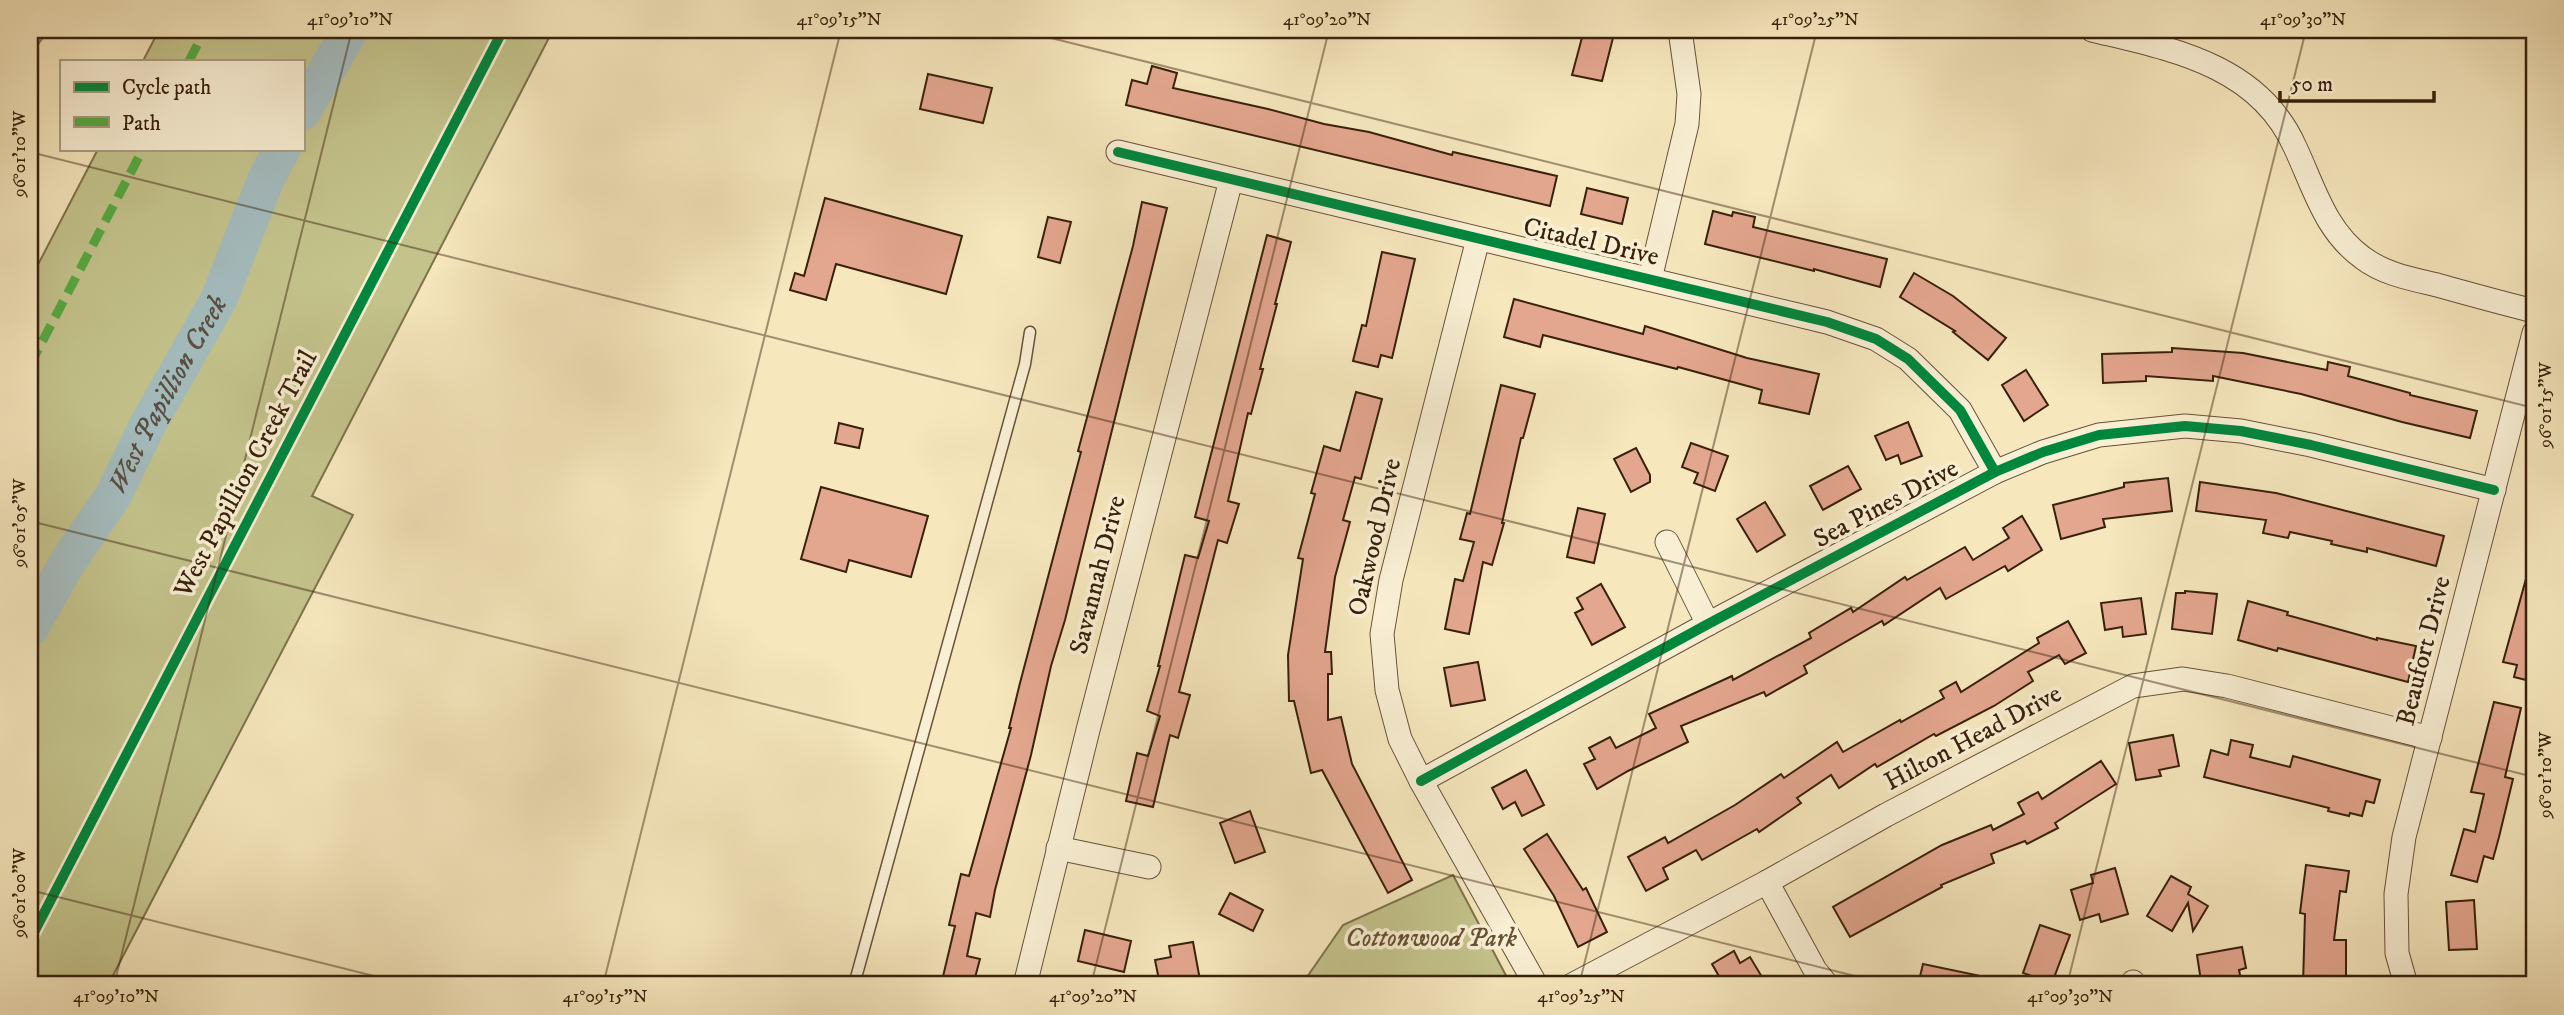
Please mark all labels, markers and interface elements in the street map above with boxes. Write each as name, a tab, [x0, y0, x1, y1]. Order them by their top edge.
text: 41°09'10"N	[307, 9, 393, 31]
text: 41°09'15"N	[796, 9, 882, 31]
text: 41°09'20"N	[1283, 9, 1371, 31]
text: 41°09'25"N	[1771, 9, 1859, 31]
text: 41°09'30"N	[2260, 9, 2346, 31]
legend	[60, 60, 304, 150]
scale bar	[2280, 60, 2434, 104]
text: 50 m	[2291, 72, 2333, 98]
text: Cycle path	[122, 75, 211, 101]
text: 96°01'10"W	[9, 110, 31, 198]
text: Path	[122, 111, 161, 137]
street label: Citadel Drive	[1520, 210, 1662, 274]
water label: West Papillion Creek	[99, 289, 235, 499]
street label: West Papillion Creek Trail	[166, 345, 325, 604]
text: 96°01'15"W	[2535, 362, 2557, 449]
street label: Sea Pines Drive	[1808, 452, 1964, 556]
street label: Oakwood Drive	[1341, 455, 1409, 619]
text: 96°01'05"W	[9, 478, 31, 568]
street label: Savannah Drive	[1062, 492, 1134, 658]
street label: Beaufort Drive	[2389, 573, 2459, 729]
street label: Hilton Head Drive	[1879, 677, 2067, 799]
text: 96°01'10"W	[2535, 731, 2557, 819]
text: 96°01'00"W	[9, 848, 31, 939]
park label: Cottonwood Park	[1345, 922, 1517, 955]
text: 41°09'10"N	[73, 986, 159, 1008]
text: 41°09'15"N	[562, 986, 648, 1008]
text: 41°09'20"N	[1049, 986, 1137, 1008]
text: 41°09'25"N	[1537, 986, 1625, 1008]
text: 41°09'30"N	[2027, 986, 2113, 1008]

